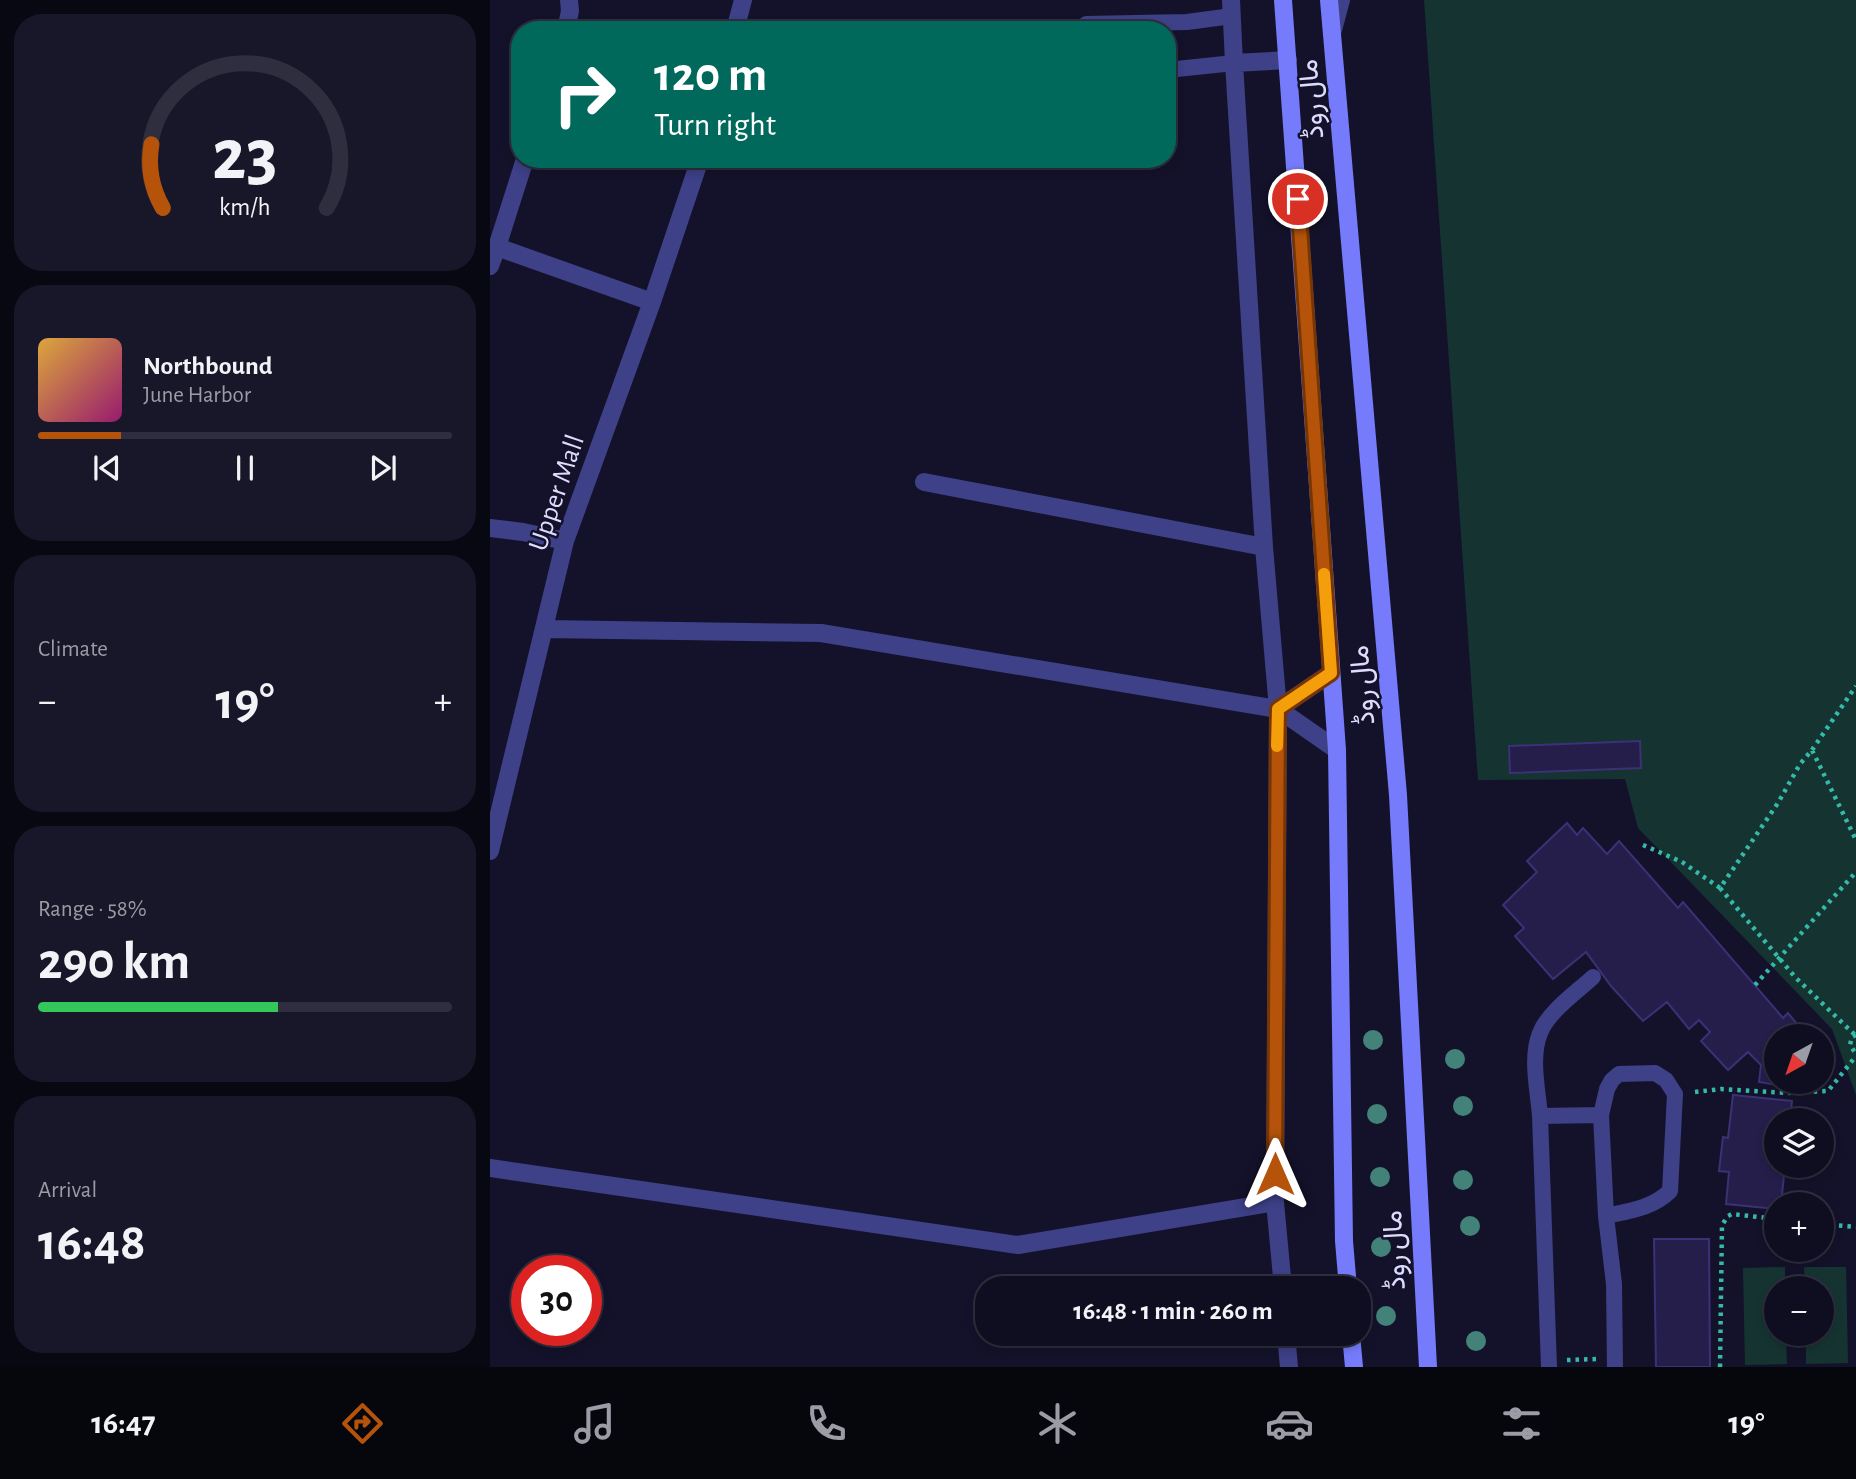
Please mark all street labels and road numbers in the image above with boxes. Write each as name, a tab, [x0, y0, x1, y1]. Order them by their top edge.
street label: مال روڈ	[1294, 58, 1331, 140]
street label: Upper Mall	[524, 431, 590, 555]
street label: مال روڈ	[1345, 644, 1382, 726]
street label: مال روڈ	[1378, 1209, 1413, 1291]

